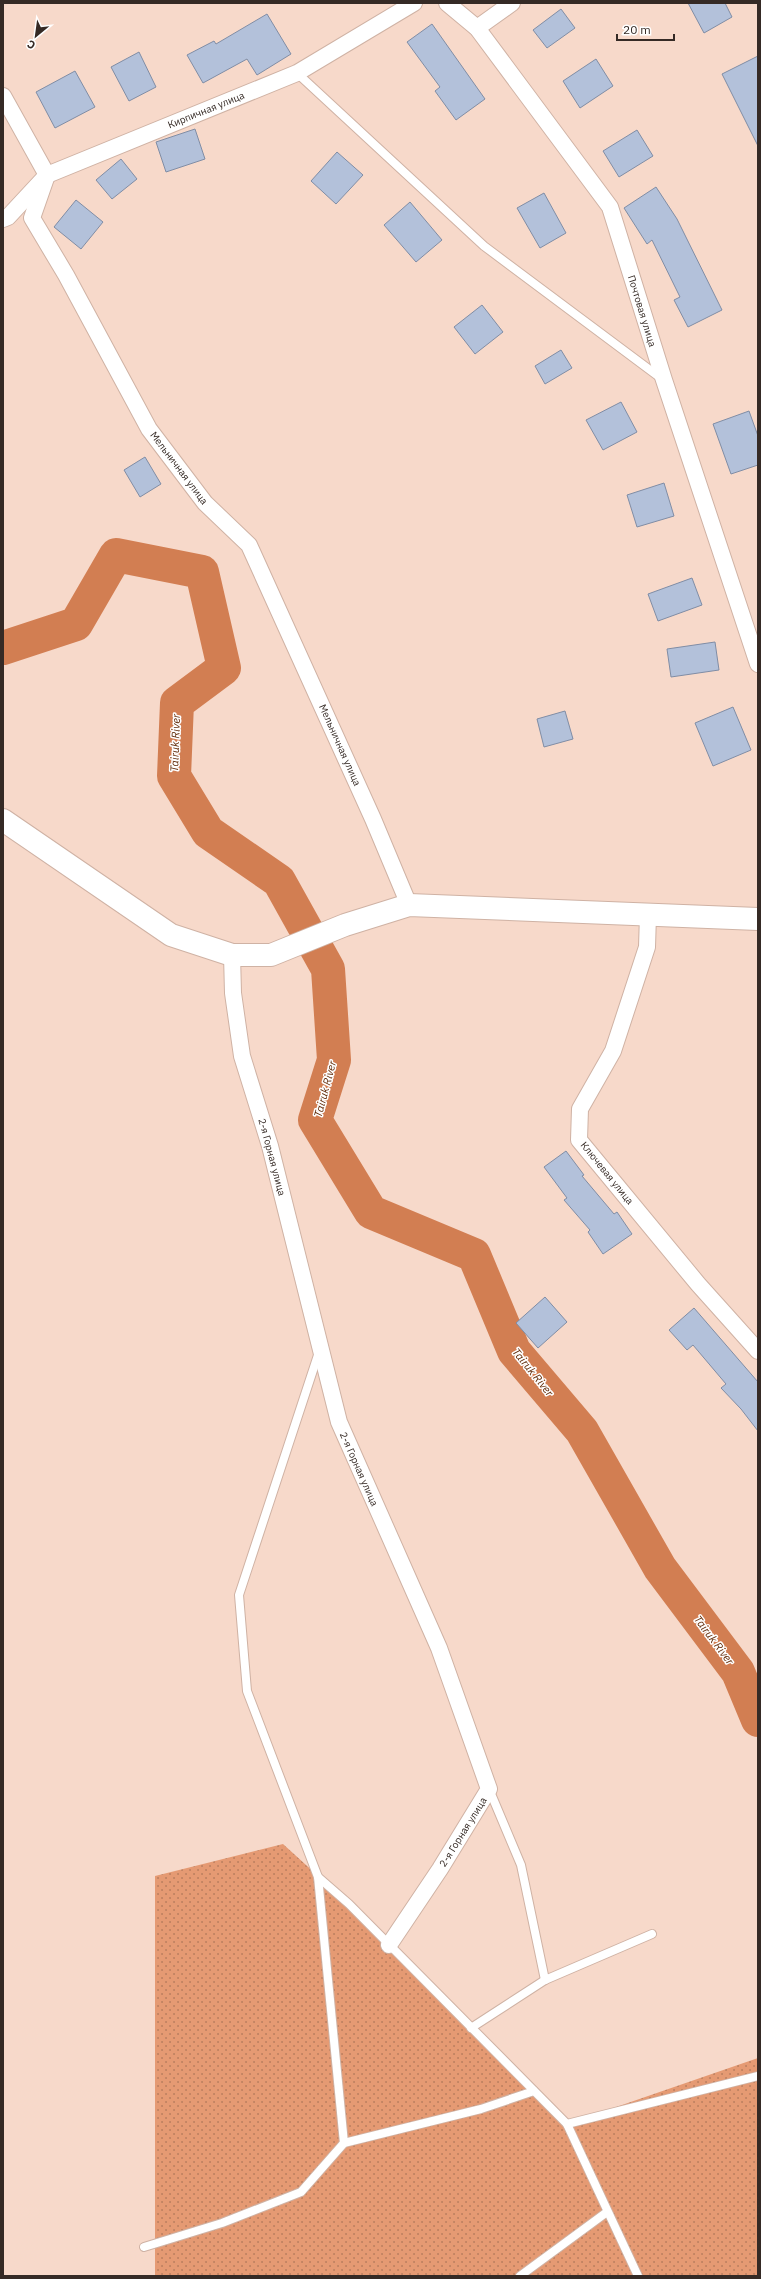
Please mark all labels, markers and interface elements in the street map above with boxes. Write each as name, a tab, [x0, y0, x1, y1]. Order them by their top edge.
north arrow	[16, 16, 56, 56]
scale bar	[617, 16, 674, 42]
text: 20 m	[623, 22, 651, 37]
text: С	[25, 37, 38, 53]
street label: Кирпичная улица	[166, 88, 247, 131]
street label: Почтовая улица	[625, 274, 659, 349]
street label: Мельничная улица	[147, 429, 211, 508]
street label: Мельничная улица	[316, 702, 364, 789]
water label: Tairuk River	[167, 713, 183, 772]
water label: Tairuk River	[311, 1058, 340, 1119]
street label: 2-я Горная улица	[255, 1117, 289, 1198]
street label: Ключевая улица	[578, 1139, 637, 1208]
water label: Tairuk River	[509, 1345, 557, 1400]
street label: 2-я Горная улица	[337, 1430, 381, 1509]
water label: Tairuk River	[691, 1613, 738, 1668]
street label: 2-я Горная улица	[436, 1794, 490, 1869]

